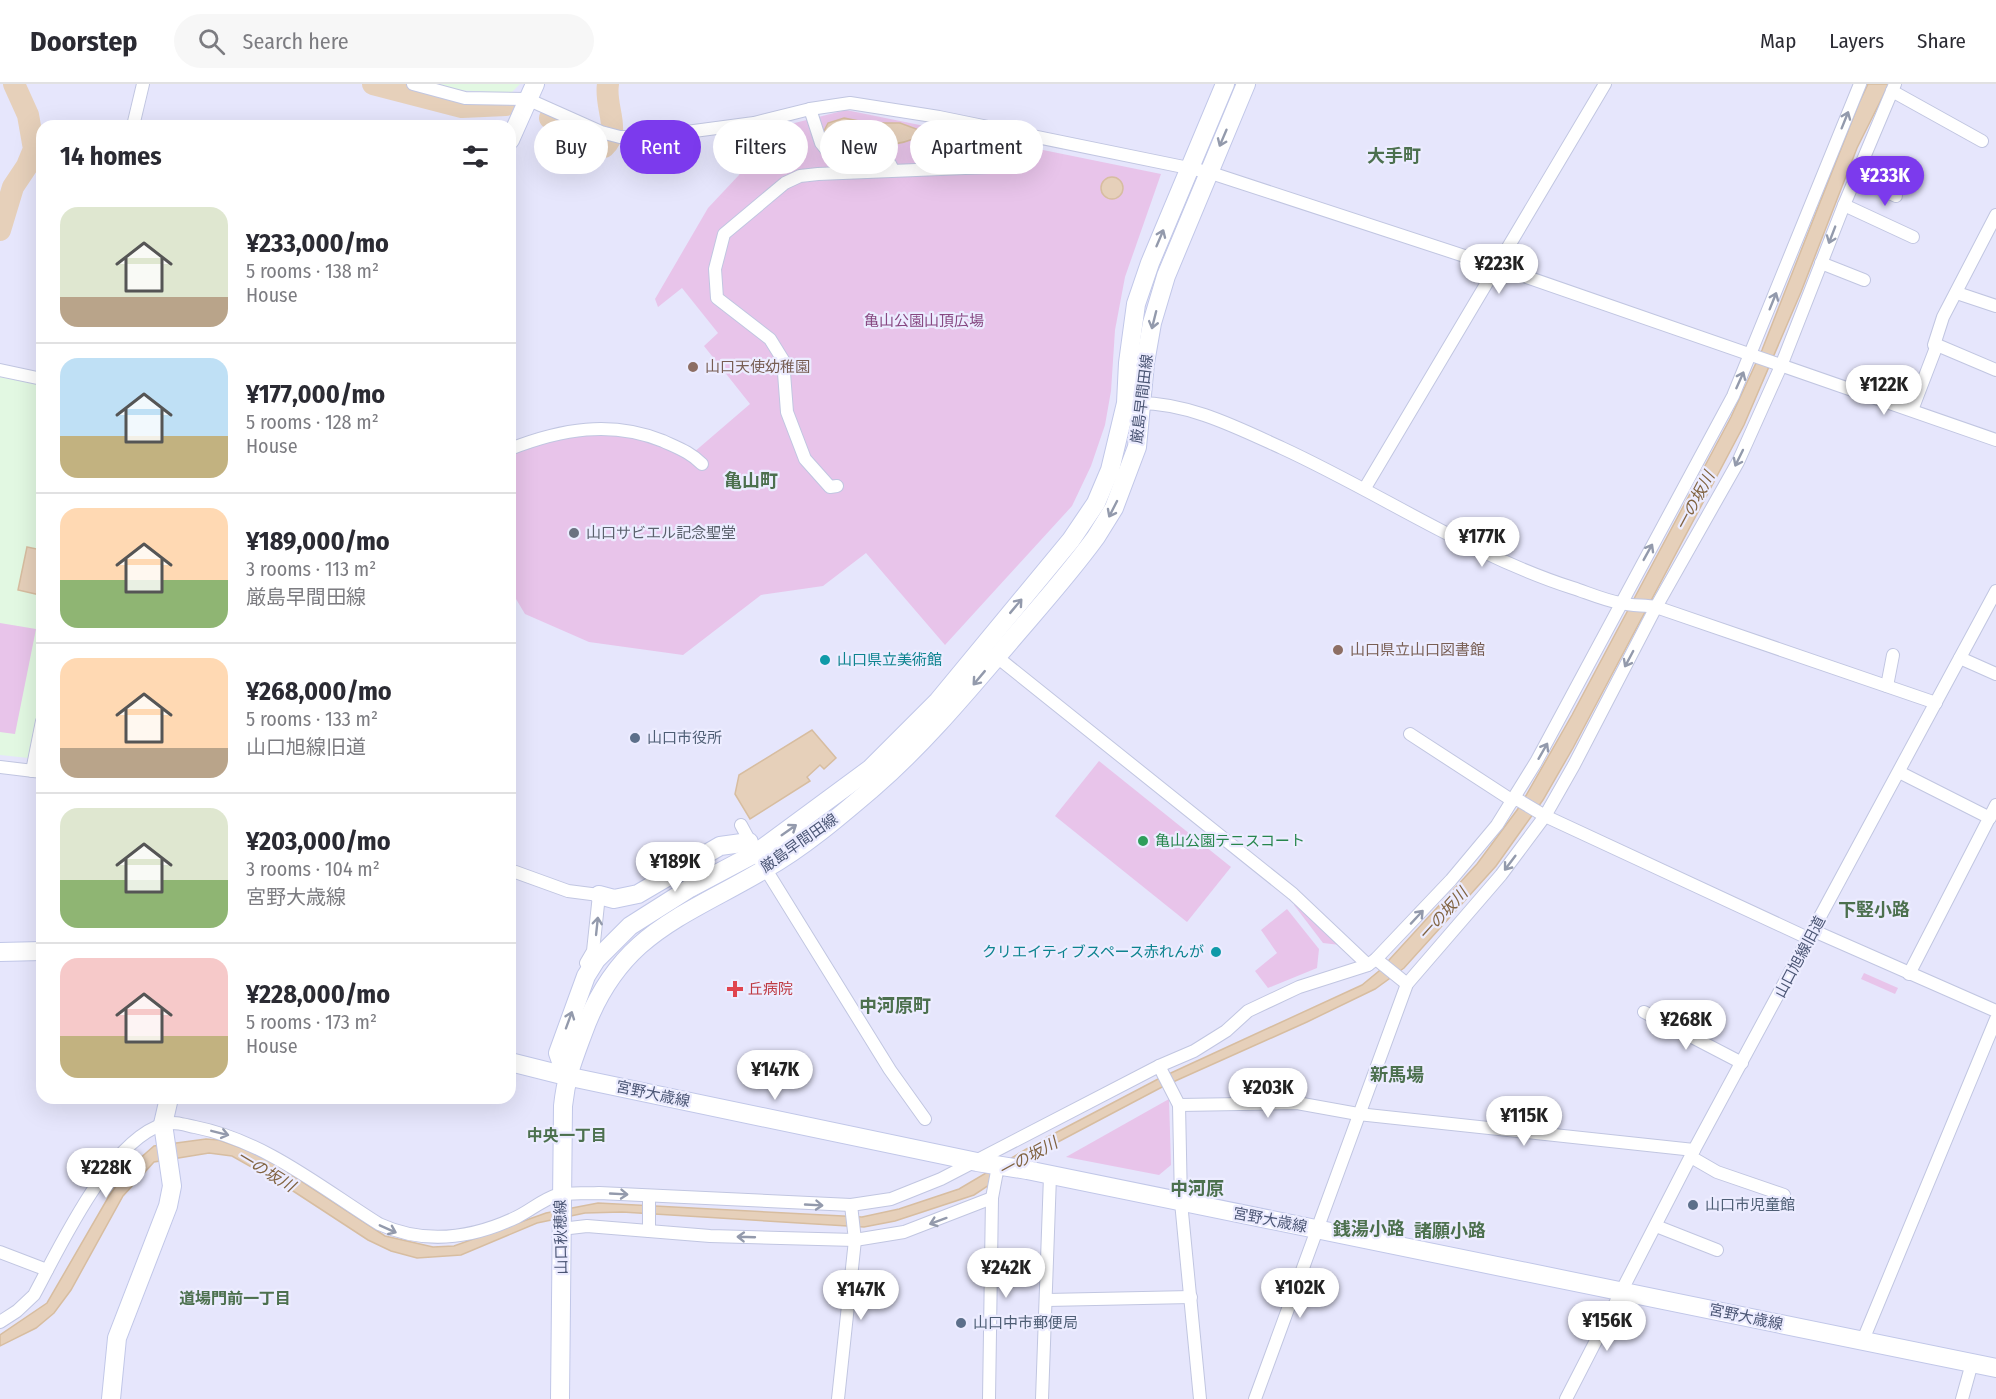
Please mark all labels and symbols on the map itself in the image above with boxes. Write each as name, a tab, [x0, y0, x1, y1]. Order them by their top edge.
one-way arrow	[1841, 111, 1852, 130]
one-way arrow	[1217, 128, 1228, 146]
district label: 大手町	[1367, 145, 1421, 167]
pin: ¥233K	[1843, 156, 1927, 207]
one-way arrow	[1826, 225, 1837, 244]
one-way arrow	[1155, 230, 1166, 248]
pin: ¥223K	[1457, 244, 1541, 295]
one-way arrow	[1768, 292, 1779, 311]
one-way arrow	[1147, 310, 1159, 329]
park label: 亀山公園山頂広場	[864, 312, 984, 330]
street label: 厳島早間田線	[1128, 353, 1156, 445]
place label: 山口天使幼稚園	[705, 358, 810, 376]
marker: 山口天使幼稚園	[686, 360, 700, 374]
pin: ¥122K	[1842, 365, 1926, 416]
one-way arrow	[1734, 372, 1746, 390]
one-way arrow	[1733, 448, 1745, 466]
water label: 一の坂川	[1672, 467, 1719, 534]
district label: 亀山町	[724, 470, 778, 492]
one-way arrow	[1106, 499, 1118, 517]
pin: ¥177K	[1440, 517, 1524, 568]
place label: 山口サビエル記念聖堂	[586, 524, 736, 542]
marker: 山口サビエル記念聖堂	[567, 526, 581, 540]
one-way arrow	[1642, 544, 1654, 561]
one-way arrow	[1009, 598, 1022, 614]
place label: 山口県立山口図書館	[1350, 641, 1485, 659]
marker: 山口県立山口図書館	[1331, 643, 1345, 657]
one-way arrow	[1623, 650, 1635, 667]
place label: 山口県立美術館	[837, 651, 942, 669]
marker: 山口県立美術館	[818, 653, 832, 667]
one-way arrow	[973, 670, 986, 686]
place label: 山口市役所	[647, 729, 722, 747]
marker: 山口市役所	[628, 731, 642, 745]
one-way arrow	[1537, 742, 1549, 759]
street label: 厳島早間田線	[757, 810, 841, 876]
one-way arrow	[780, 824, 796, 836]
place label: 亀山公園テニスコート	[1155, 832, 1305, 850]
marker: 亀山公園テニスコート	[1136, 834, 1150, 848]
pin: ¥189K	[633, 842, 717, 893]
one-way arrow	[1503, 855, 1516, 871]
water label: 一の坂川	[1415, 882, 1473, 944]
district label: 下竪小路	[1838, 899, 1910, 921]
one-way arrow	[1410, 910, 1424, 925]
street label: 山口旭線旧道	[1771, 913, 1829, 1001]
one-way arrow	[592, 917, 603, 936]
place label: クリエイティブスペース赤れんが	[982, 943, 1204, 961]
marker: クリエイティブスペース赤れんが	[1209, 945, 1223, 959]
marker: 丘病院	[726, 980, 744, 998]
place label: 丘病院	[748, 980, 793, 998]
district label: 中河原町	[859, 995, 931, 1017]
pin: ¥268K	[1644, 1000, 1728, 1051]
one-way arrow	[565, 1012, 576, 1030]
pin: ¥147K	[733, 1050, 817, 1101]
district label: 新馬場	[1370, 1064, 1424, 1086]
pin: ¥203K	[1226, 1068, 1310, 1119]
street label: 宮野大歳線	[614, 1077, 692, 1111]
pin: ¥115K	[1482, 1096, 1566, 1147]
district label: 中央一丁目	[527, 1126, 607, 1145]
one-way arrow	[210, 1127, 229, 1139]
water label: 一の坂川	[995, 1132, 1062, 1181]
water label: 一の坂川	[234, 1146, 300, 1197]
pin: ¥228K	[64, 1148, 148, 1199]
district label: 中河原	[1170, 1178, 1224, 1200]
one-way arrow	[608, 1189, 628, 1200]
place label: 山口市児童館	[1705, 1196, 1795, 1214]
marker: 山口市児童館	[1686, 1198, 1700, 1212]
street label: 山口秋穂線	[551, 1199, 571, 1275]
one-way arrow	[803, 1199, 823, 1210]
street label: 宮野大歳線	[1231, 1204, 1309, 1236]
one-way arrow	[929, 1216, 948, 1227]
district label: 銭湯小路	[1332, 1218, 1405, 1240]
district label: 諸願小路	[1414, 1220, 1486, 1242]
one-way arrow	[379, 1224, 397, 1235]
one-way arrow	[737, 1232, 757, 1243]
pin: ¥242K	[964, 1248, 1048, 1299]
pin: ¥102K	[1258, 1268, 1342, 1319]
pin: ¥147K	[819, 1270, 903, 1321]
district label: 道場門前一丁目	[179, 1289, 291, 1308]
street label: 宮野大歳線	[1707, 1300, 1785, 1334]
pin: ¥156K	[1565, 1301, 1649, 1352]
place label: 山口中市郵便局	[973, 1314, 1078, 1332]
marker: 山口中市郵便局	[954, 1316, 968, 1330]

